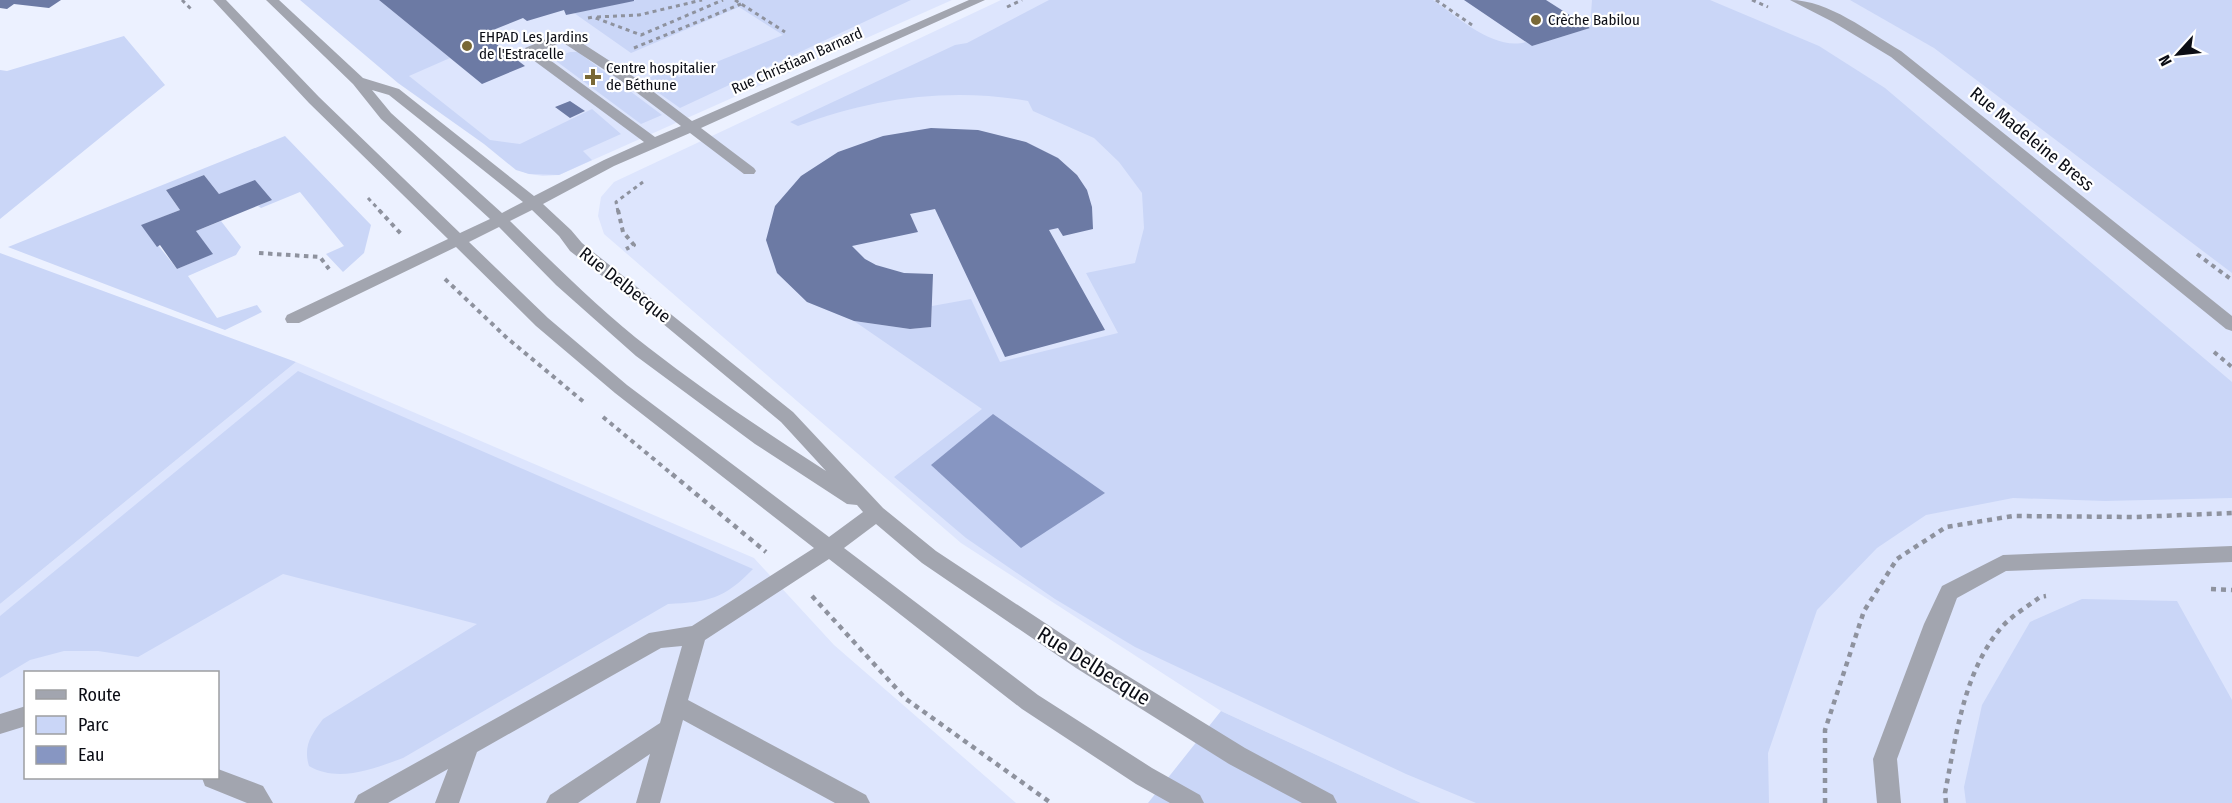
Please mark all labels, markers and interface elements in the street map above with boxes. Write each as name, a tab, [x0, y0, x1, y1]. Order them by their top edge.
place label: Crèche Babilou	[1548, 11, 1640, 29]
marker: Crèche Babilou	[1529, 13, 1543, 27]
street label: Rue Christiaan Barnard	[729, 24, 865, 98]
north arrow	[2148, 24, 2208, 84]
place label: EHPAD Les Jardins de l'Estracelle	[479, 28, 588, 63]
marker: EHPAD Les Jardins de l'Estracelle	[460, 39, 474, 53]
text: N	[2154, 52, 2176, 69]
place label: Centre hospitalier de Béthune	[606, 59, 716, 94]
marker: Centre hospitalier de Béthune	[584, 68, 602, 86]
street label: Rue Madeleine Bress	[1966, 82, 2099, 196]
street label: Rue Delbecque	[575, 242, 675, 328]
street label: Rue Delbecque	[1033, 621, 1155, 711]
legend	[24, 671, 219, 779]
text: Route	[78, 684, 121, 706]
text: Parc	[78, 714, 109, 736]
text: Eau	[78, 744, 104, 766]

